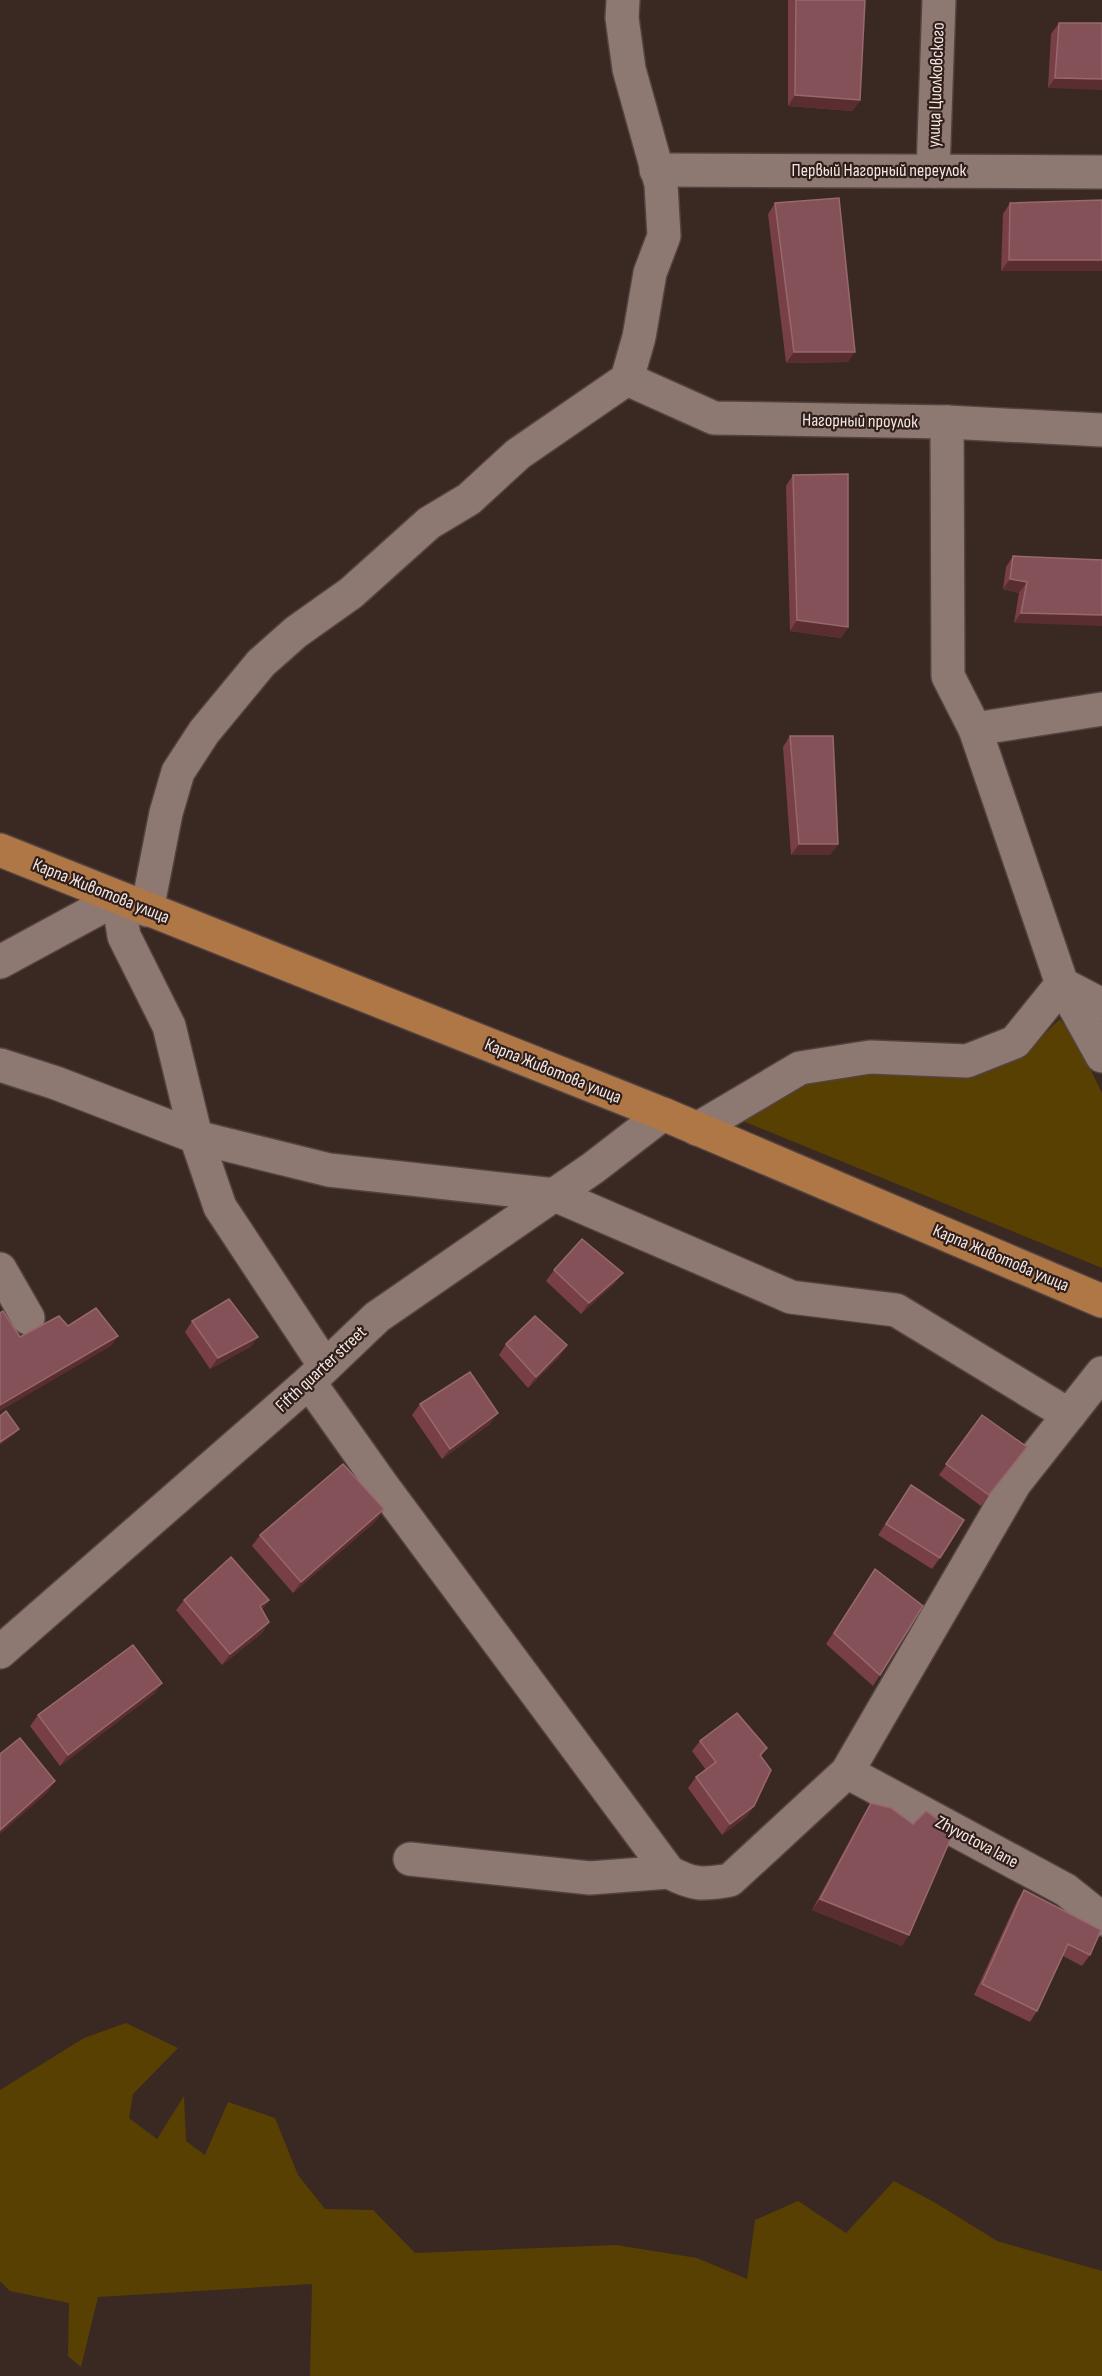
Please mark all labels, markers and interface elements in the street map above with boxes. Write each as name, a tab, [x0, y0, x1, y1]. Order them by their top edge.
street label: улица Циолковского	[923, 22, 949, 148]
street label: Первый Нагорный переулок	[792, 160, 967, 181]
street label: Нагорный проулок	[802, 409, 918, 433]
street label: Карпа Животова улица	[30, 854, 172, 928]
street label: Карпа Животова улица	[482, 1034, 624, 1108]
street label: Карпа Животова улица	[930, 1220, 1072, 1296]
street label: Fifth quarter street	[271, 1321, 371, 1416]
street label: Zhyvotova lane	[932, 1811, 1022, 1873]

